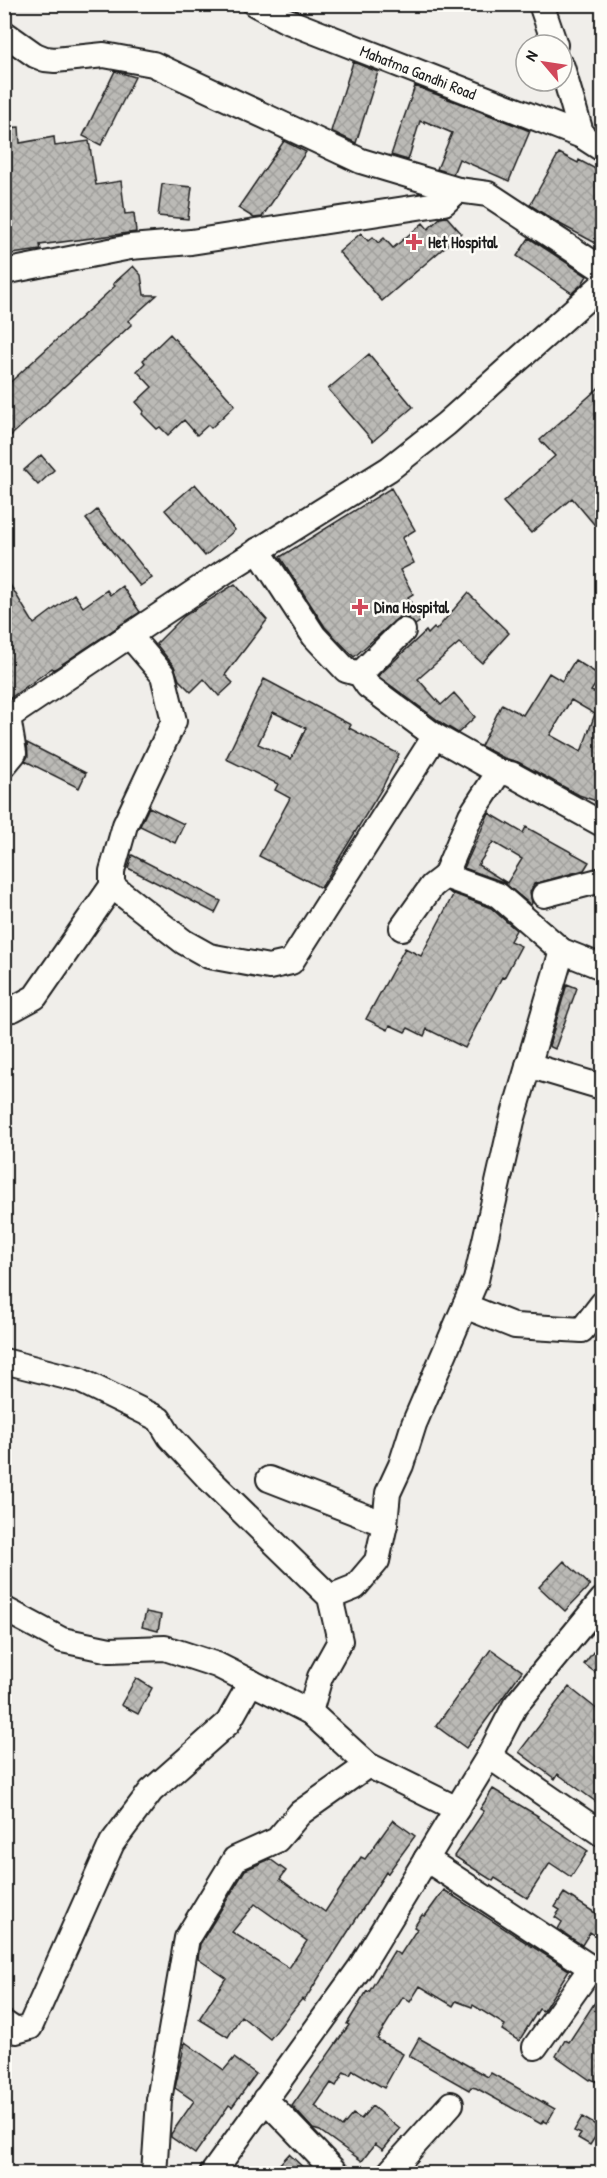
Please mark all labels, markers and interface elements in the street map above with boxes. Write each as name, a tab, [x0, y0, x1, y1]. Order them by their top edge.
north arrow	[514, 33, 574, 93]
street label: Mahatma Gandhi Road	[357, 39, 479, 105]
text: N	[519, 46, 543, 65]
place label: Het Hospital	[428, 231, 498, 254]
marker: Het Hospital	[405, 233, 423, 251]
place label: Dina Hospital	[374, 596, 450, 619]
marker: Dina Hospital	[351, 598, 369, 616]

